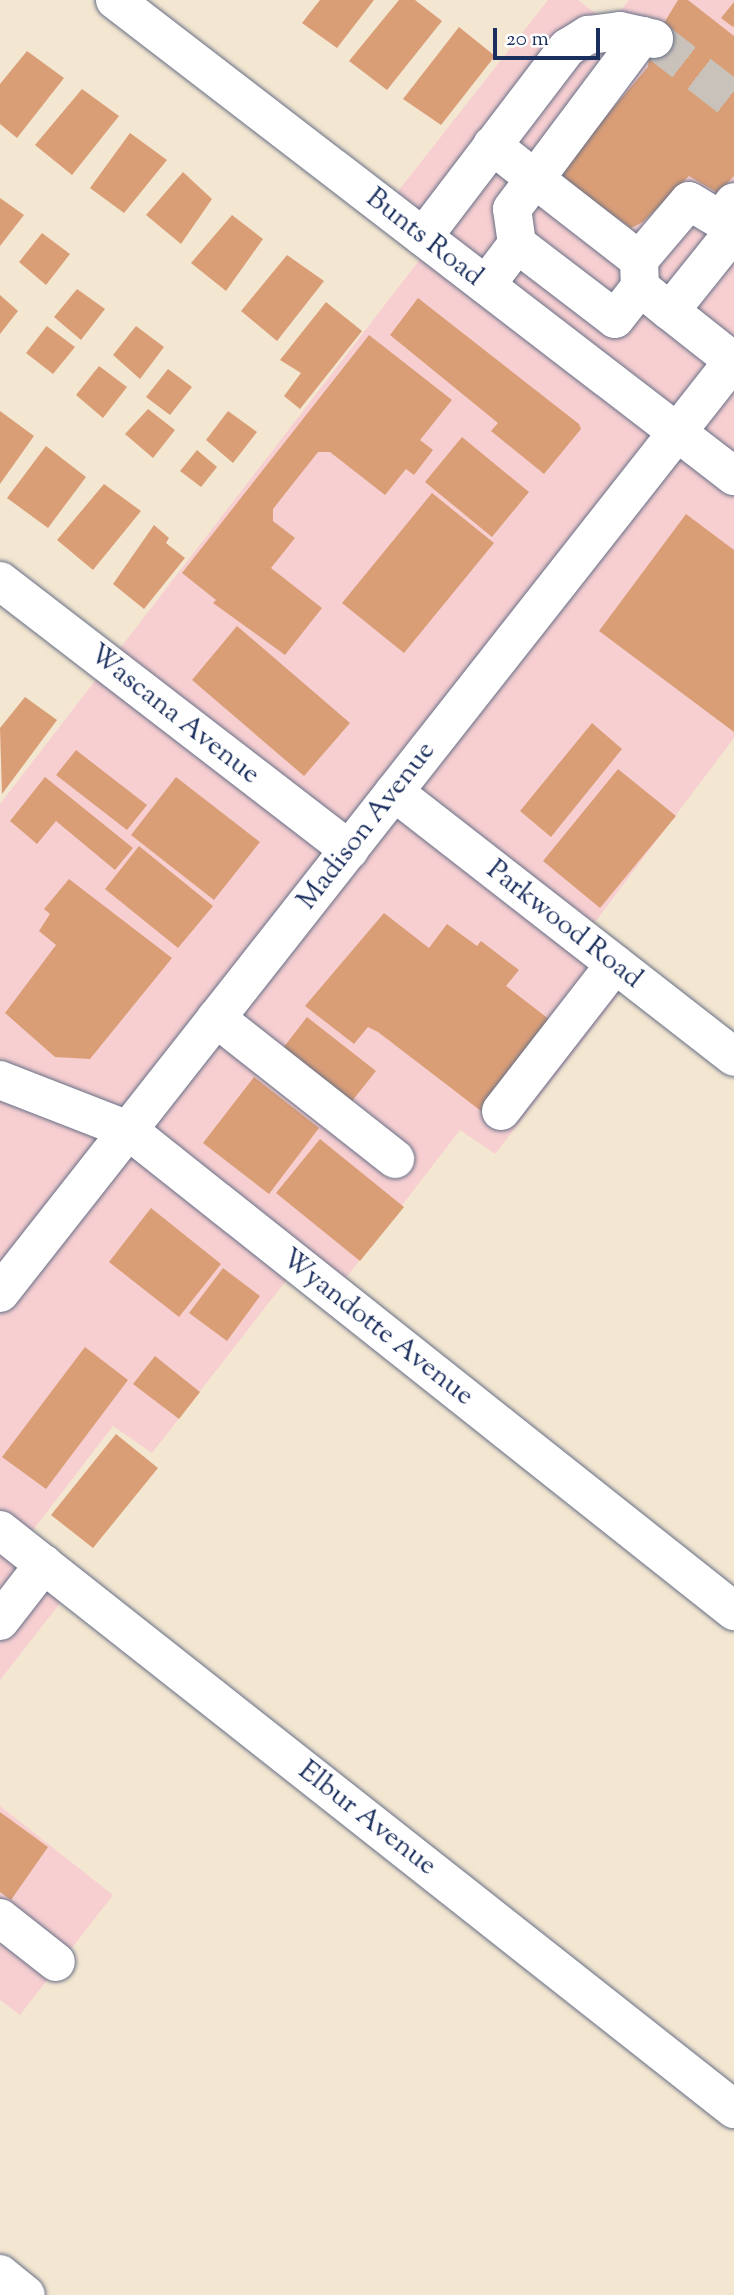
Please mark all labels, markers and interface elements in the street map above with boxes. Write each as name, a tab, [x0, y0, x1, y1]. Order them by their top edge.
scale bar	[496, 14, 603, 58]
text: 20 m	[506, 25, 549, 55]
street label: Bunts Road	[359, 182, 489, 294]
street label: Wascana Avenue	[82, 638, 266, 792]
street label: Madison Avenue	[291, 735, 443, 917]
street label: Parkwood Road	[479, 854, 649, 996]
street label: Wyandotte Avenue	[274, 1242, 480, 1414]
street label: Elbur Avenue	[291, 1755, 443, 1883]

